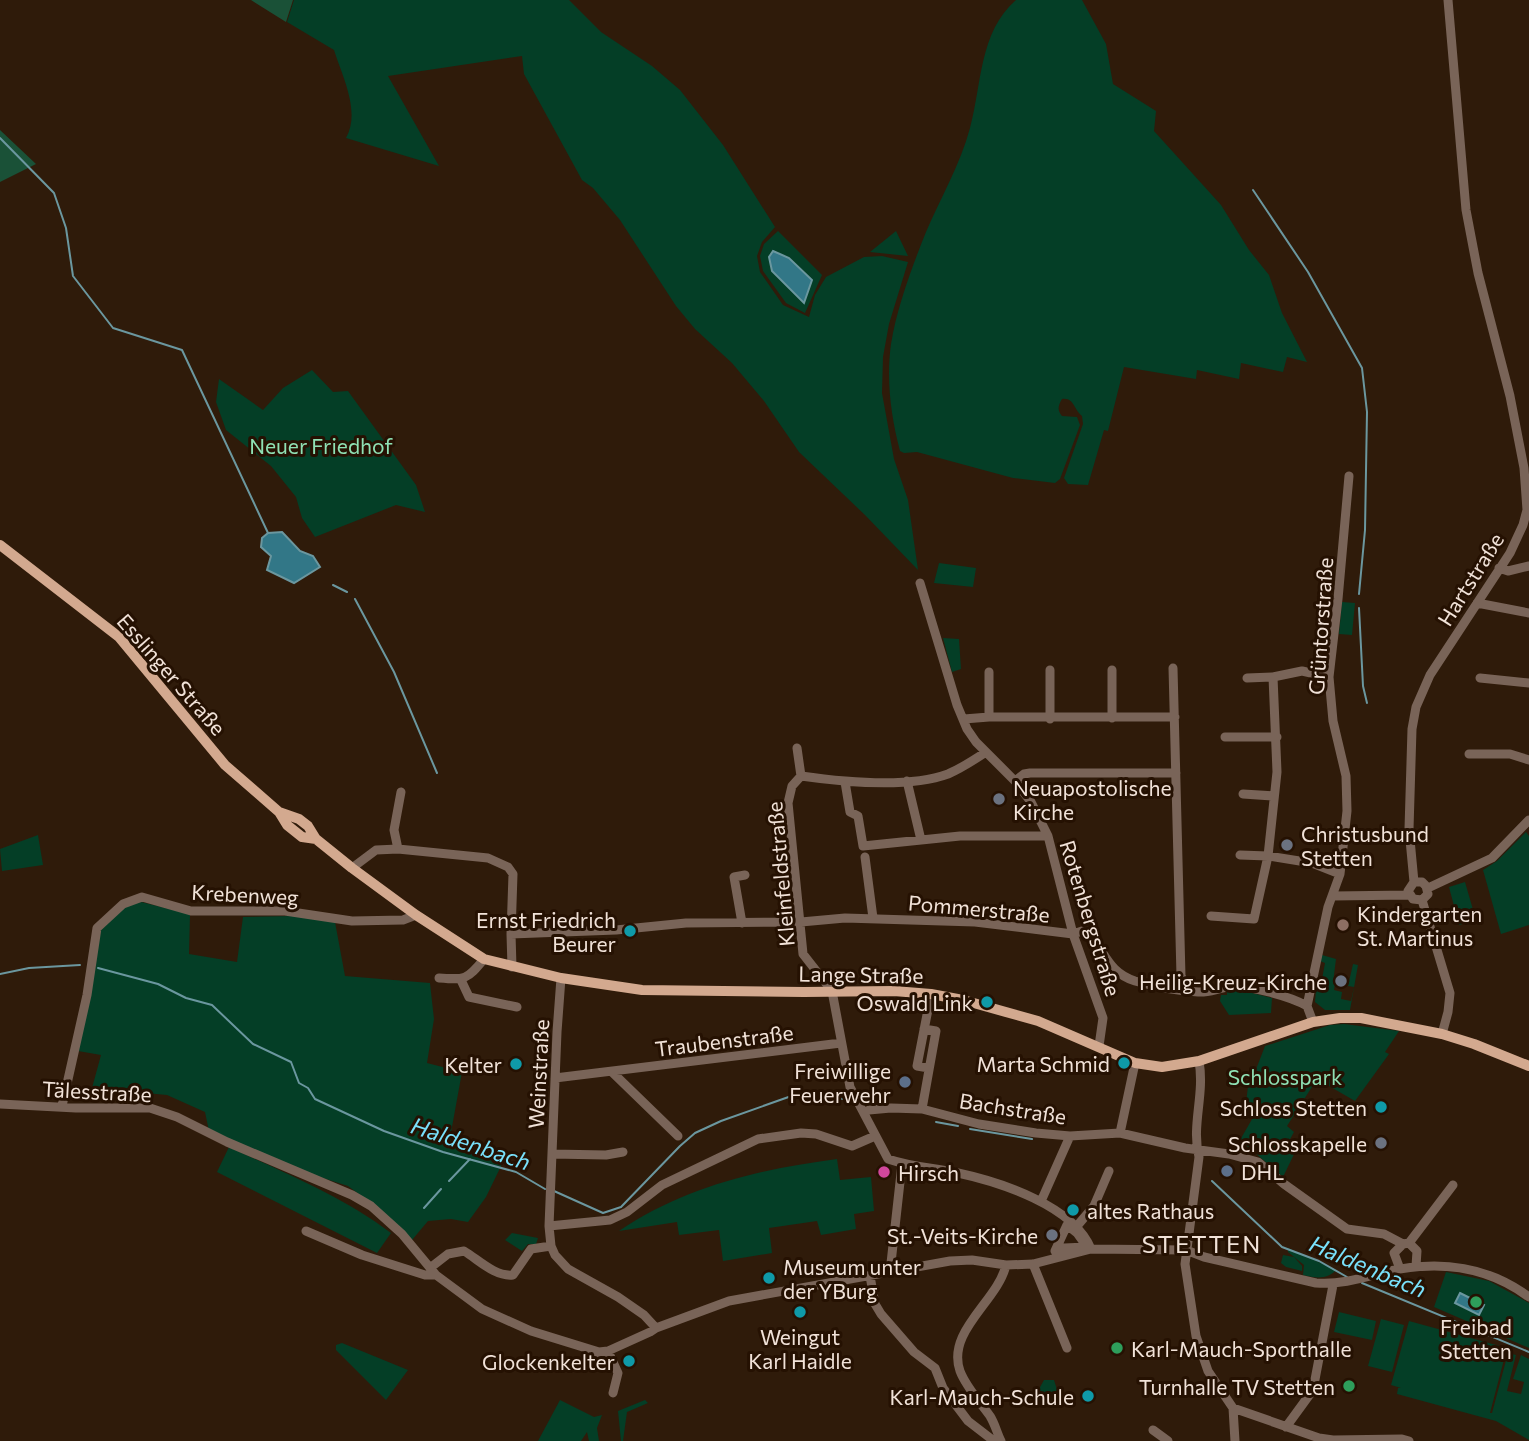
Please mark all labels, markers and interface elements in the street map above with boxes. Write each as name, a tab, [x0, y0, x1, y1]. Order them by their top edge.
park label: Neuer Friedhof	[249, 433, 393, 458]
street label: Hartstraße	[1432, 528, 1508, 630]
street label: Grüntorstraße	[1303, 556, 1337, 696]
street label: Esslinger Straße	[113, 608, 231, 740]
place label: Neuapostolische Kirche	[1013, 775, 1172, 824]
marker: Neuapostolische Kirche	[991, 791, 1007, 807]
street label: Kleinfeldstraße	[761, 801, 799, 947]
place label: Christusbund Stetten	[1301, 821, 1429, 870]
street label: Rotenbergstraße	[1055, 837, 1127, 999]
marker: Christusbund Stetten	[1279, 837, 1295, 853]
street label: Krebenweg	[191, 879, 299, 909]
street label: Pommerstraße	[907, 889, 1051, 927]
place label: Kindergarten St. Martinus	[1357, 901, 1482, 950]
place label: Ernst Friedrich Beurer	[476, 907, 616, 956]
marker: Kindergarten St. Martinus	[1335, 917, 1351, 933]
marker: Ernst Friedrich Beurer	[622, 923, 638, 939]
street label: Lange Straße	[798, 960, 924, 988]
place label: Heilig-Kreuz-Kirche	[1139, 969, 1327, 994]
marker: Heilig-Kreuz-Kirche	[1333, 973, 1349, 989]
place label: Oswald Link	[857, 990, 973, 1015]
marker: Oswald Link	[979, 994, 995, 1010]
street label: Weinstraße	[523, 1019, 553, 1129]
street label: Traubenstraße	[653, 1019, 795, 1061]
place label: Marta Schmid	[977, 1051, 1110, 1076]
place label: Kelter	[444, 1052, 502, 1077]
marker: Marta Schmid	[1116, 1055, 1132, 1071]
marker: Kelter	[508, 1056, 524, 1072]
place label: Freiwillige Feuerwehr	[789, 1058, 891, 1107]
park label: Schlosspark	[1228, 1064, 1342, 1089]
marker: Freiwillige Feuerwehr	[897, 1074, 913, 1090]
street label: Tälesstraße	[42, 1076, 152, 1106]
street label: Bachstraße	[958, 1087, 1068, 1129]
place label: Schloss Stetten	[1220, 1095, 1367, 1120]
marker: Schloss Stetten	[1373, 1099, 1389, 1115]
water label: Haldenbach	[408, 1111, 534, 1175]
place label: Schlosskapelle	[1228, 1131, 1367, 1156]
marker: Schlosskapelle	[1373, 1135, 1389, 1151]
place label: DHL	[1241, 1159, 1284, 1184]
place label: Hirsch	[898, 1160, 959, 1185]
marker: DHL	[1219, 1163, 1235, 1179]
marker: Hirsch	[876, 1164, 892, 1180]
place label: altes Rathaus	[1087, 1198, 1214, 1223]
marker: altes Rathaus	[1065, 1202, 1081, 1218]
place label: St.-Veits-Kirche	[887, 1223, 1038, 1248]
marker: St.-Veits-Kirche	[1044, 1227, 1060, 1243]
district label: STETTEN	[1142, 1229, 1262, 1258]
water label: Haldenbach	[1306, 1229, 1430, 1303]
place label: Museum unter der YBurg	[783, 1254, 921, 1303]
marker: Museum unter der YBurg	[761, 1270, 777, 1286]
marker: Freibad Stetten	[1468, 1294, 1484, 1310]
marker: Weingut Karl Haidle	[792, 1304, 808, 1320]
place label: Freibad Stetten	[1440, 1314, 1512, 1363]
place label: Weingut Karl Haidle	[748, 1324, 852, 1373]
place label: Karl-Mauch-Sporthalle	[1131, 1336, 1352, 1361]
marker: Karl-Mauch-Sporthalle	[1109, 1340, 1125, 1356]
place label: Glockenkelter	[482, 1349, 615, 1374]
marker: Glockenkelter	[621, 1353, 637, 1369]
place label: Turnhalle TV Stetten	[1139, 1374, 1335, 1399]
marker: Turnhalle TV Stetten	[1341, 1378, 1357, 1394]
place label: Karl-Mauch-Schule	[890, 1384, 1074, 1409]
marker: Karl-Mauch-Schule	[1080, 1388, 1096, 1404]

